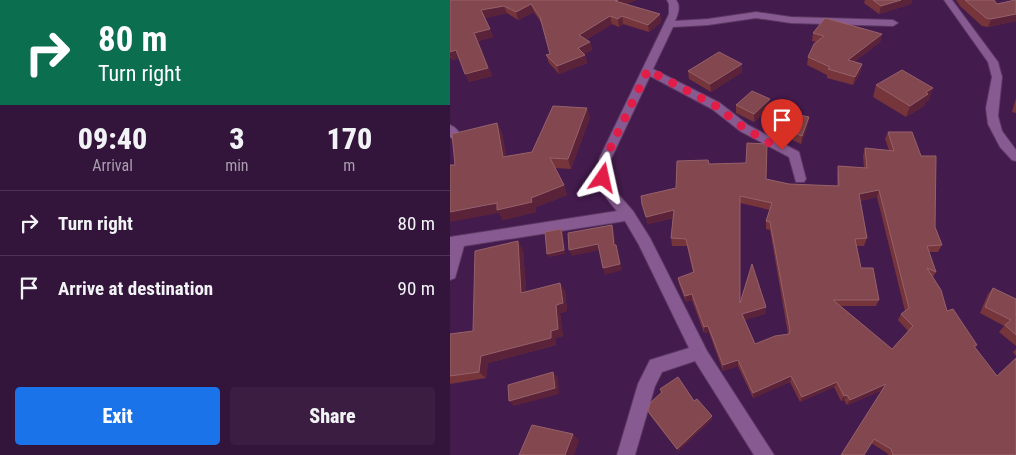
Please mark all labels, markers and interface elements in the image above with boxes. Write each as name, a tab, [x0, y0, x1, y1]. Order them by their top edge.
text: 80 m	[98, 19, 167, 60]
icon: right	[15, 20, 80, 85]
text: Turn right	[98, 61, 181, 86]
pin	[761, 99, 803, 150]
icon: arrive	[768, 106, 796, 134]
text: 09:40	[78, 121, 147, 156]
text: 3	[229, 121, 244, 156]
text: 170	[326, 121, 372, 156]
position arrow	[576, 151, 628, 203]
text: Arrival	[92, 156, 133, 175]
text: min	[225, 156, 249, 175]
text: m	[343, 156, 355, 175]
icon: right	[15, 209, 43, 237]
text: Turn right	[58, 212, 133, 235]
text: 80 m	[398, 212, 435, 235]
icon: arrive	[15, 274, 43, 302]
text: Arrive at destination	[58, 277, 213, 300]
text: 90 m	[398, 277, 435, 300]
button: Exit	[15, 387, 220, 445]
button: Share	[230, 387, 435, 445]

